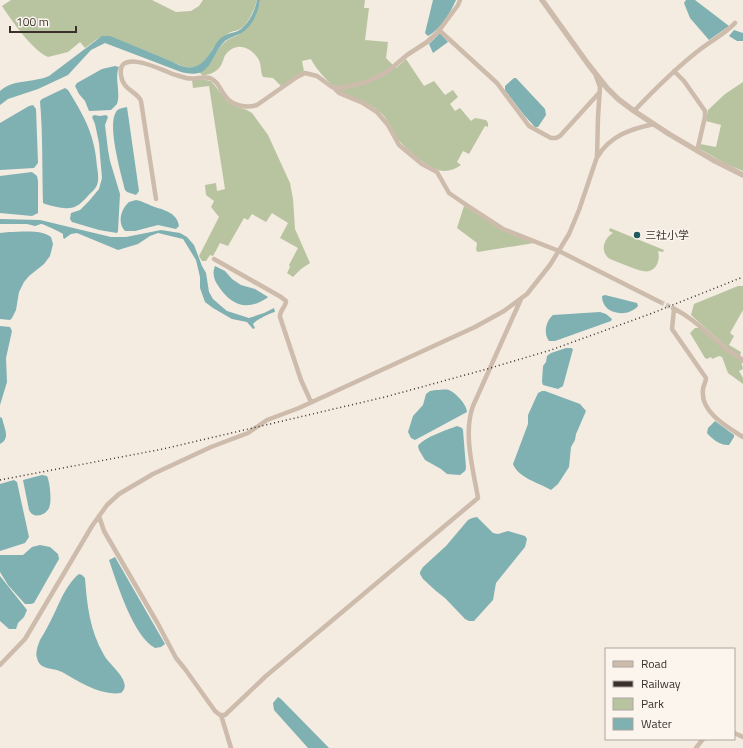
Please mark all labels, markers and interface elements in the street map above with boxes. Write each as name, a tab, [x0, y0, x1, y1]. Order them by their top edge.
scale bar	[10, 8, 76, 34]
text: 100 m	[16, 12, 49, 31]
place label: 三社小学	[645, 227, 689, 243]
marker: 三社小学	[632, 230, 642, 240]
legend	[605, 648, 735, 740]
text: Road	[641, 654, 667, 673]
text: Railway	[641, 674, 681, 693]
text: Park	[641, 694, 664, 713]
text: Water	[641, 714, 672, 733]

